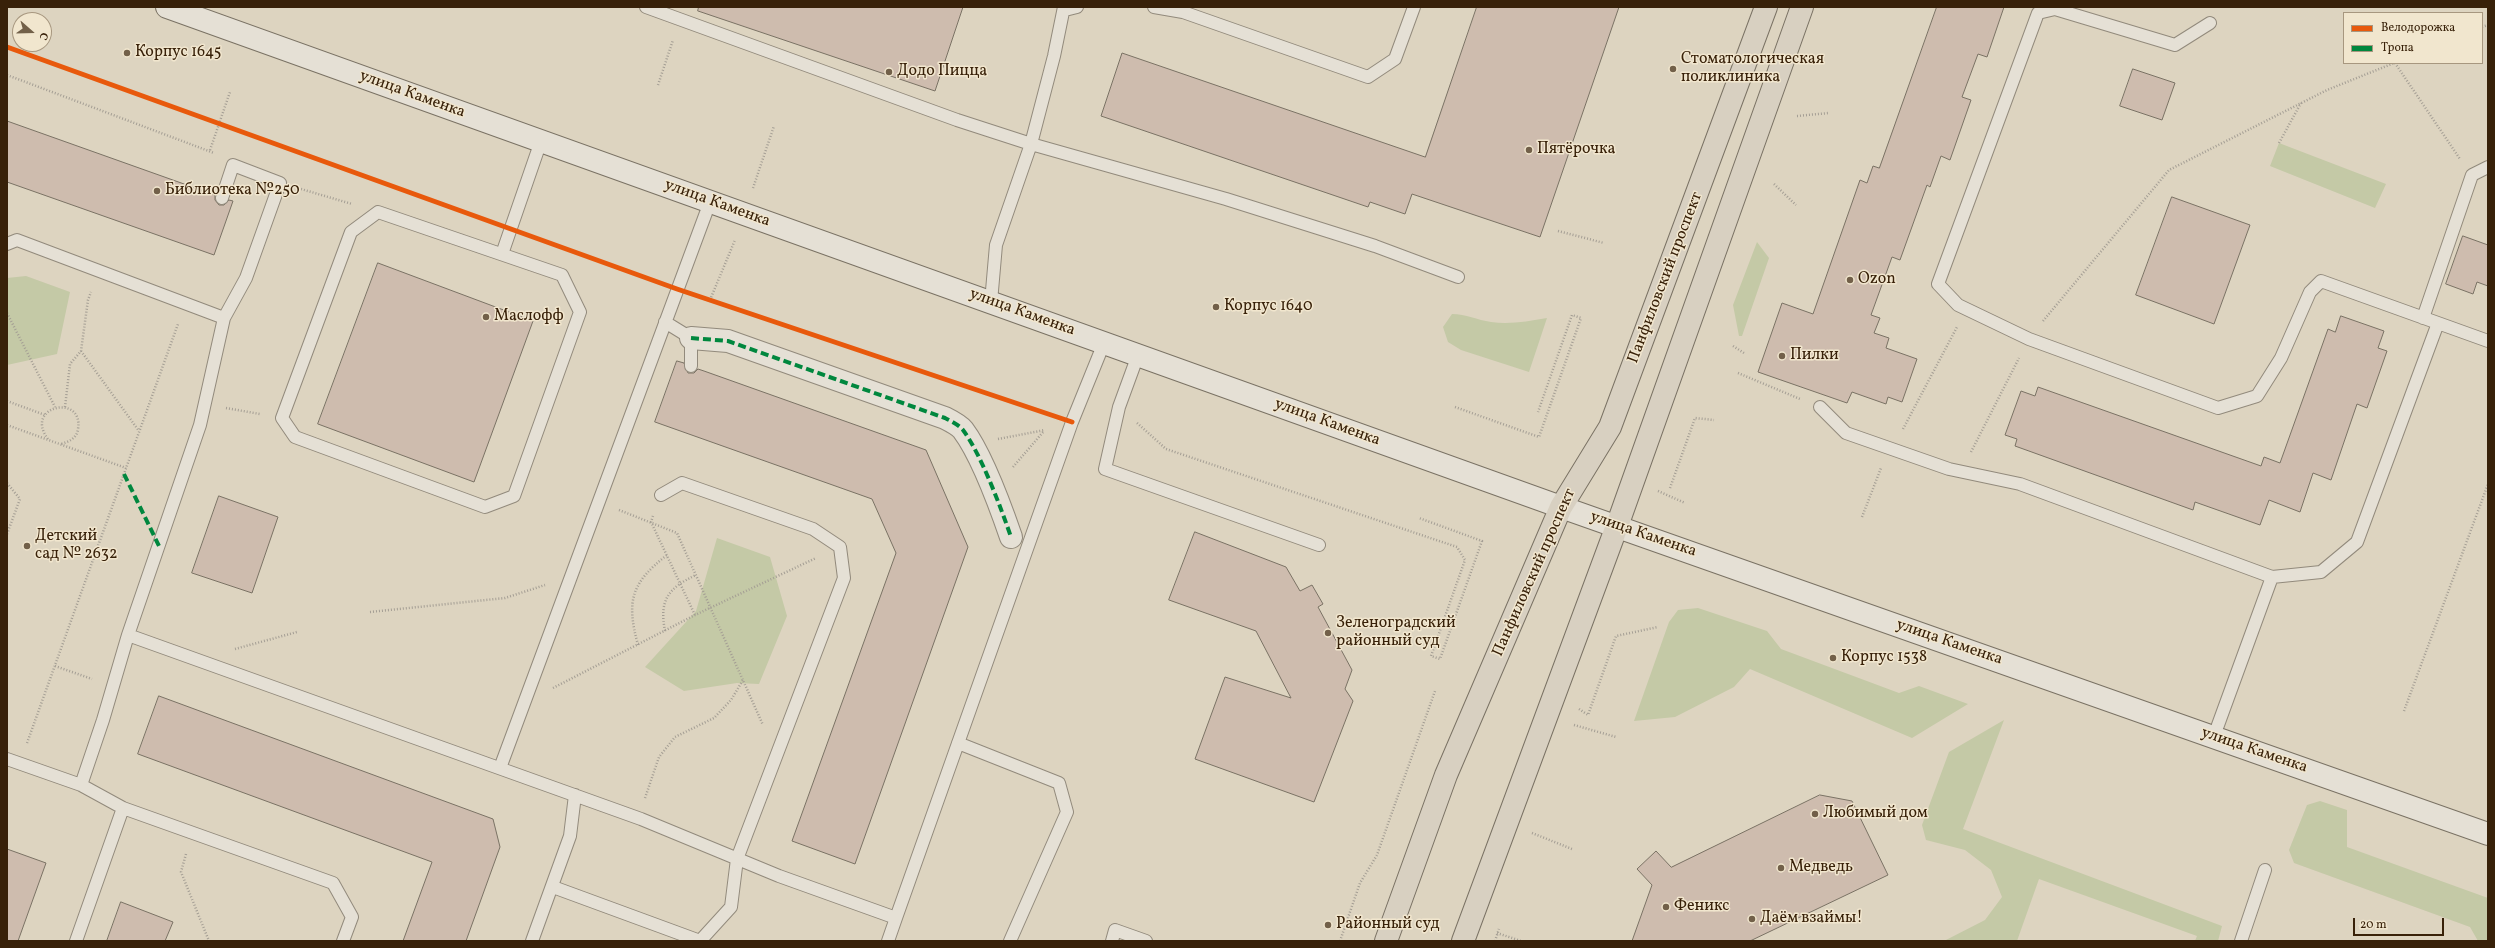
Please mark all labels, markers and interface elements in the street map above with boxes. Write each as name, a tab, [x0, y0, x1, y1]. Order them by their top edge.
north arrow	[12, 12, 52, 52]
legend	[2343, 12, 2483, 64]
text: Велодорожка	[2381, 20, 2455, 36]
text: С	[35, 30, 51, 42]
text: Тропа	[2381, 40, 2414, 56]
place label: Корпус 1645	[135, 43, 221, 63]
marker: Корпус 1645	[122, 48, 132, 58]
place label: Стоматологическая поликлиника	[1681, 50, 1824, 88]
place label: Додо Пицца	[897, 62, 987, 82]
marker: Стоматологическая поликлиника	[1668, 64, 1678, 74]
street label: улица Каменка	[356, 67, 468, 123]
marker: Додо Пицца	[884, 67, 894, 77]
place label: Пятёрочка	[1537, 140, 1615, 160]
marker: Пятёрочка	[1524, 145, 1534, 155]
street label: улица Каменка	[661, 176, 773, 232]
place label: Библиотека №250	[165, 181, 300, 201]
marker: Библиотека №250	[152, 186, 162, 196]
street label: Панфиловский проспект	[1624, 190, 1708, 366]
place label: Ozon	[1858, 270, 1896, 290]
marker: Ozon	[1845, 275, 1855, 285]
street label: улица Каменка	[966, 285, 1078, 341]
place label: Корпус 1640	[1224, 297, 1313, 317]
marker: Корпус 1640	[1211, 302, 1221, 312]
place label: Маслофф	[494, 307, 564, 327]
marker: Маслофф	[481, 312, 491, 322]
place label: Пилки	[1790, 346, 1839, 366]
marker: Пилки	[1777, 351, 1787, 361]
street label: улица Каменка	[1271, 395, 1383, 451]
street label: Панфиловский проспект	[1489, 486, 1581, 660]
street label: улица Каменка	[1587, 508, 1699, 562]
place label: Детский сад № 2632	[35, 527, 118, 565]
marker: Детский сад № 2632	[22, 541, 32, 551]
place label: Зеленоградский районный суд	[1336, 614, 1456, 652]
street label: улица Каменка	[1893, 616, 2005, 670]
marker: Зеленоградский районный суд	[1323, 628, 1333, 638]
place label: Корпус 1538	[1841, 648, 1927, 668]
marker: Корпус 1538	[1828, 653, 1838, 663]
street label: улица Каменка	[2198, 724, 2310, 778]
place label: Любимый дом	[1823, 804, 1928, 824]
marker: Любимый дом	[1810, 809, 1820, 819]
place label: Медведь	[1789, 858, 1853, 878]
marker: Медведь	[1776, 863, 1786, 873]
place label: Феникс	[1674, 897, 1729, 917]
marker: Феникс	[1661, 902, 1671, 912]
place label: Даём взаймы!	[1760, 909, 1863, 929]
scale bar	[2355, 910, 2446, 936]
marker: Даём взаймы!	[1747, 914, 1757, 924]
place label: Районный суд	[1336, 915, 1440, 935]
text: 20 m	[2360, 917, 2387, 933]
marker: Районный суд	[1323, 920, 1333, 930]

